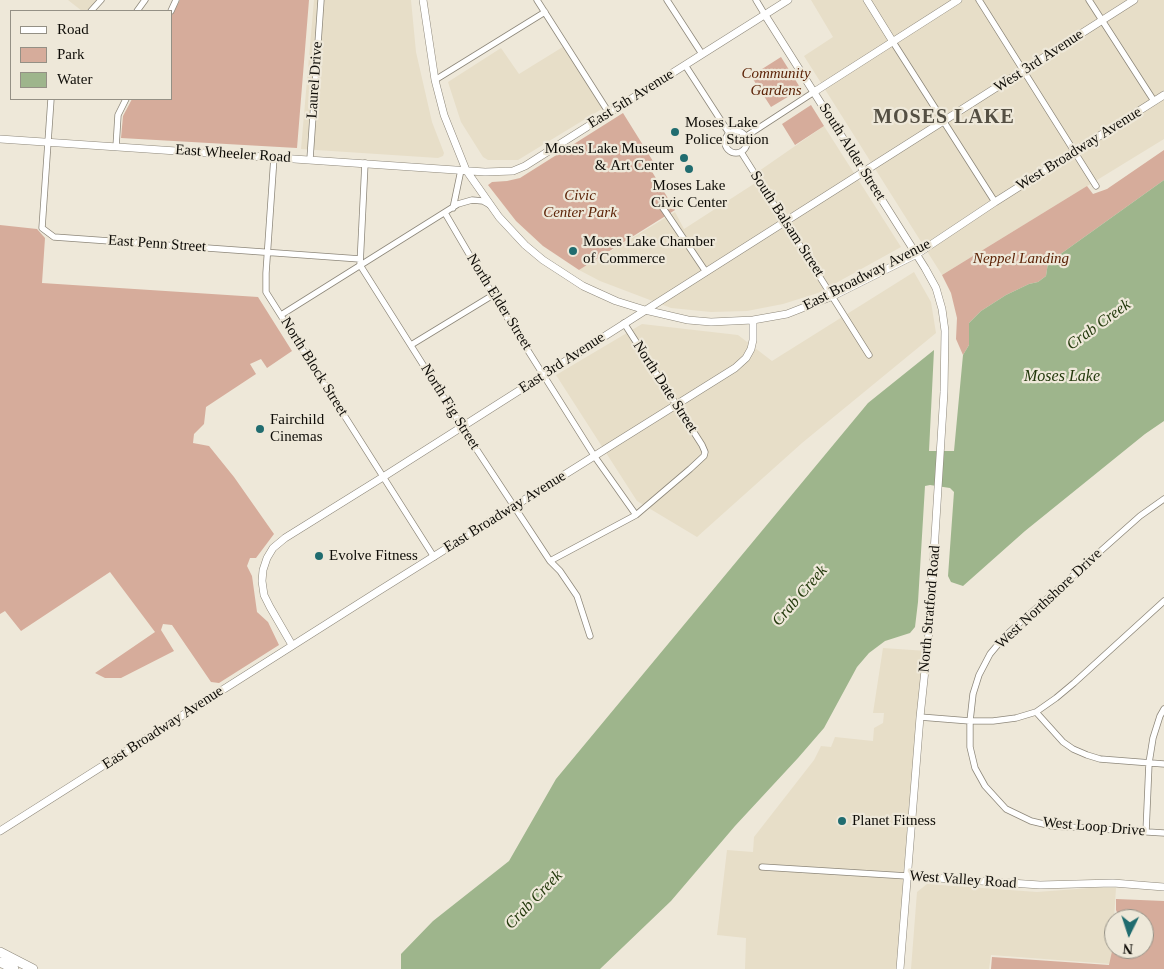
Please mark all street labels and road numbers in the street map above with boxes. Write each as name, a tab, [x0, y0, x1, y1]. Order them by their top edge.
street label: West 3rd Avenue	[991, 25, 1087, 97]
street label: Laurel Drive	[303, 41, 327, 119]
street label: East 5th Avenue	[585, 65, 677, 133]
street label: South Alder Street	[815, 100, 889, 204]
street label: West Broadway Avenue	[1013, 103, 1145, 195]
street label: East Wheeler Road	[175, 141, 291, 167]
street label: South Balsam Street	[746, 168, 828, 280]
street label: East Penn Street	[107, 232, 207, 256]
street label: East Broadway Avenue	[800, 235, 934, 315]
street label: North Elder Street	[462, 251, 536, 353]
street label: North Block Street	[276, 314, 352, 420]
street label: East 3rd Avenue	[516, 329, 608, 397]
street label: North Date Street	[629, 338, 701, 436]
street label: North Fig Street	[417, 361, 483, 453]
street label: East Broadway Avenue	[441, 467, 569, 557]
street label: North Stratford Road	[915, 545, 945, 673]
street label: West Northshore Drive	[992, 545, 1106, 653]
street label: East Broadway Avenue	[99, 682, 227, 774]
street label: West Loop Drive	[1042, 814, 1146, 840]
street label: West Valley Road	[909, 867, 1017, 893]

